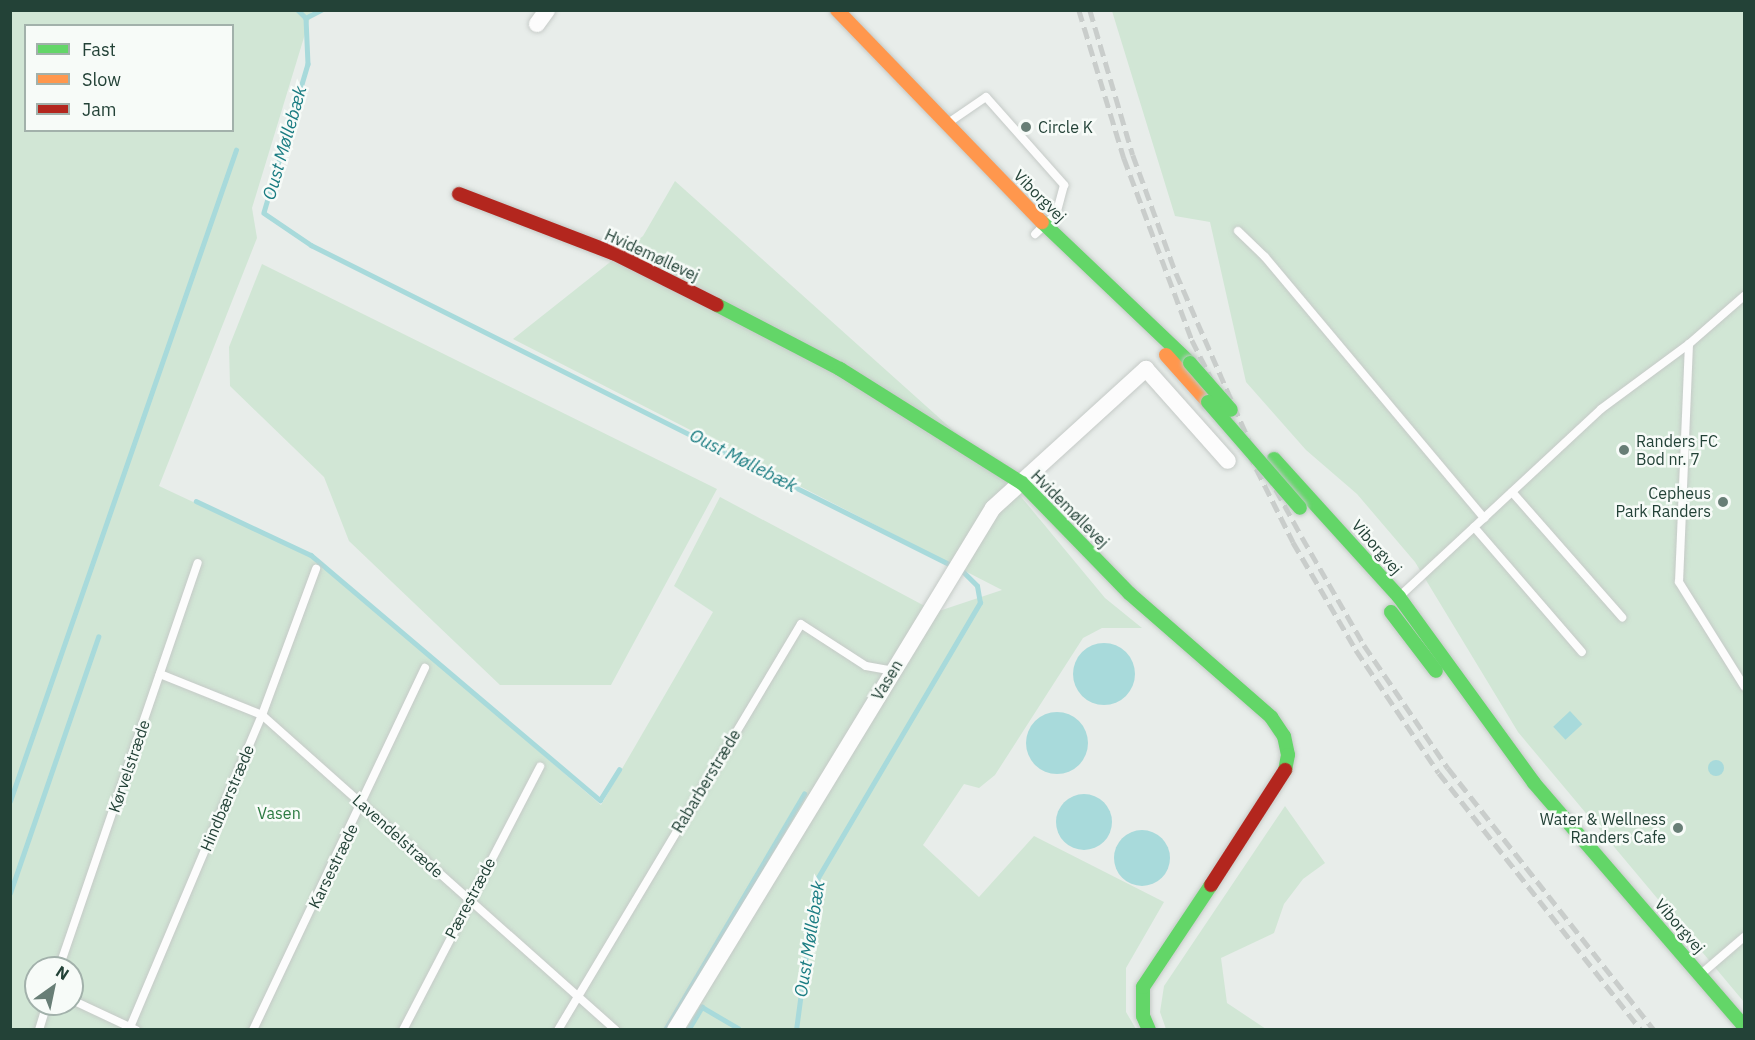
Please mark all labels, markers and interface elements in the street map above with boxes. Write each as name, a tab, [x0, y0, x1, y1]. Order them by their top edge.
legend	[24, 24, 234, 132]
text: Fast	[82, 38, 116, 61]
text: Slow	[82, 68, 121, 91]
water label: Oust Møllebæk	[258, 84, 312, 202]
text: Jam	[82, 98, 117, 121]
place label: Circle K	[1038, 117, 1093, 137]
marker: Circle K	[1019, 120, 1033, 134]
street label: Viborgvej	[1010, 166, 1070, 226]
street label: Hvidemøllevej	[602, 225, 702, 285]
water label: Oust Møllebæk	[686, 425, 800, 497]
place label: Randers FC Bod nr. 7	[1636, 431, 1718, 469]
marker: Randers FC Bod nr. 7	[1617, 443, 1631, 457]
street label: Hvidemøllevej	[1027, 466, 1113, 552]
place label: Cepheus Park Randers	[1615, 483, 1711, 521]
marker: Cepheus Park Randers	[1716, 495, 1730, 509]
street label: Viborgvej	[1348, 516, 1406, 578]
street label: Vasen	[868, 656, 906, 704]
street label: Kørvelstræde	[104, 717, 154, 815]
street label: Rabarberstræde	[668, 726, 744, 836]
street label: Hindbærstræde	[196, 742, 258, 854]
street label: Lavendelstræde	[349, 790, 447, 882]
park label: Vasen	[257, 803, 301, 823]
place label: Water & Wellness Randers Cafe	[1540, 809, 1666, 847]
street label: Karsestræde	[304, 820, 362, 912]
marker: Water & Wellness Randers Cafe	[1671, 821, 1685, 835]
street label: Pærestræde	[441, 854, 499, 942]
water label: Oust Møllebæk	[790, 879, 830, 999]
street label: Viborgvej	[1651, 895, 1709, 957]
north arrow	[24, 956, 84, 1016]
text: N	[52, 961, 73, 984]

